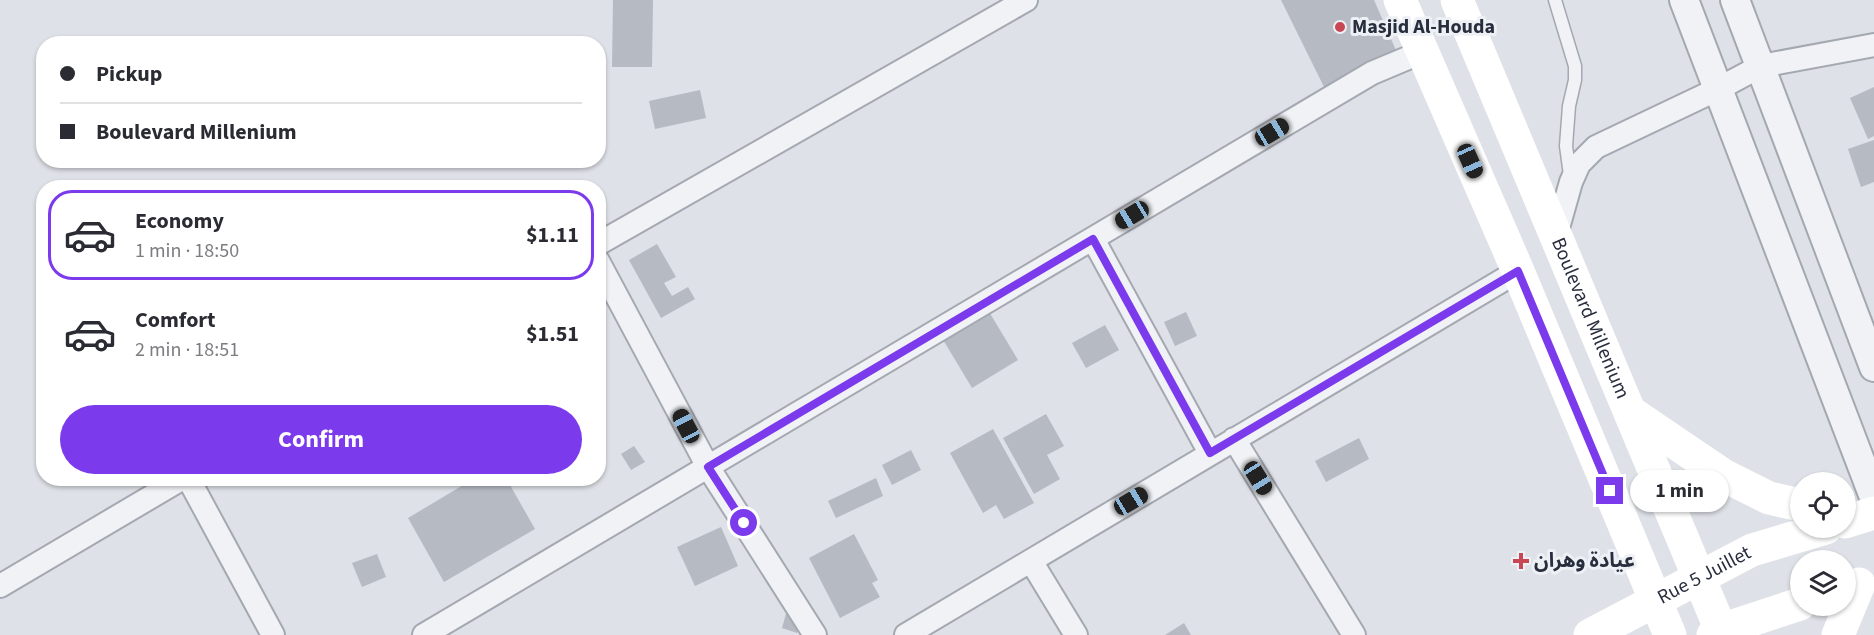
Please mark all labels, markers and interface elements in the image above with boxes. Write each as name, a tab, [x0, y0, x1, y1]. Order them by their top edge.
place label: Masjid Al-Houda	[1352, 13, 1495, 41]
marker: Masjid Al-Houda	[1333, 20, 1347, 34]
text: Pickup	[96, 58, 162, 90]
car	[1252, 115, 1292, 149]
text: Boulevard Millenium	[96, 116, 297, 148]
car	[1454, 141, 1486, 181]
car	[1112, 198, 1152, 232]
text: Economy	[135, 205, 224, 237]
icon: car	[63, 208, 117, 262]
text: $1.11	[526, 219, 579, 251]
street label: Boulevard Millenium	[1544, 233, 1637, 403]
text: 1 min · 18:50	[135, 237, 239, 265]
text: Comfort	[135, 304, 216, 336]
icon: car	[63, 307, 117, 361]
text: $1.51	[526, 318, 579, 350]
text: 2 min · 18:51	[135, 336, 239, 364]
button: Confirm	[60, 405, 582, 474]
car	[670, 406, 702, 446]
car	[1241, 458, 1275, 498]
callout: 1 min	[1631, 470, 1730, 512]
map controls	[1790, 472, 1856, 616]
button: locate	[1790, 472, 1856, 538]
route end	[1596, 477, 1623, 504]
text: 1 min	[1655, 477, 1704, 505]
car	[1111, 484, 1151, 518]
route start	[730, 509, 757, 536]
street label: Rue 5 Juillet	[1652, 539, 1756, 611]
place label: عيادة وهران	[1534, 547, 1635, 575]
button: layers	[1790, 550, 1856, 616]
marker: عيادة وهران	[1512, 552, 1530, 570]

